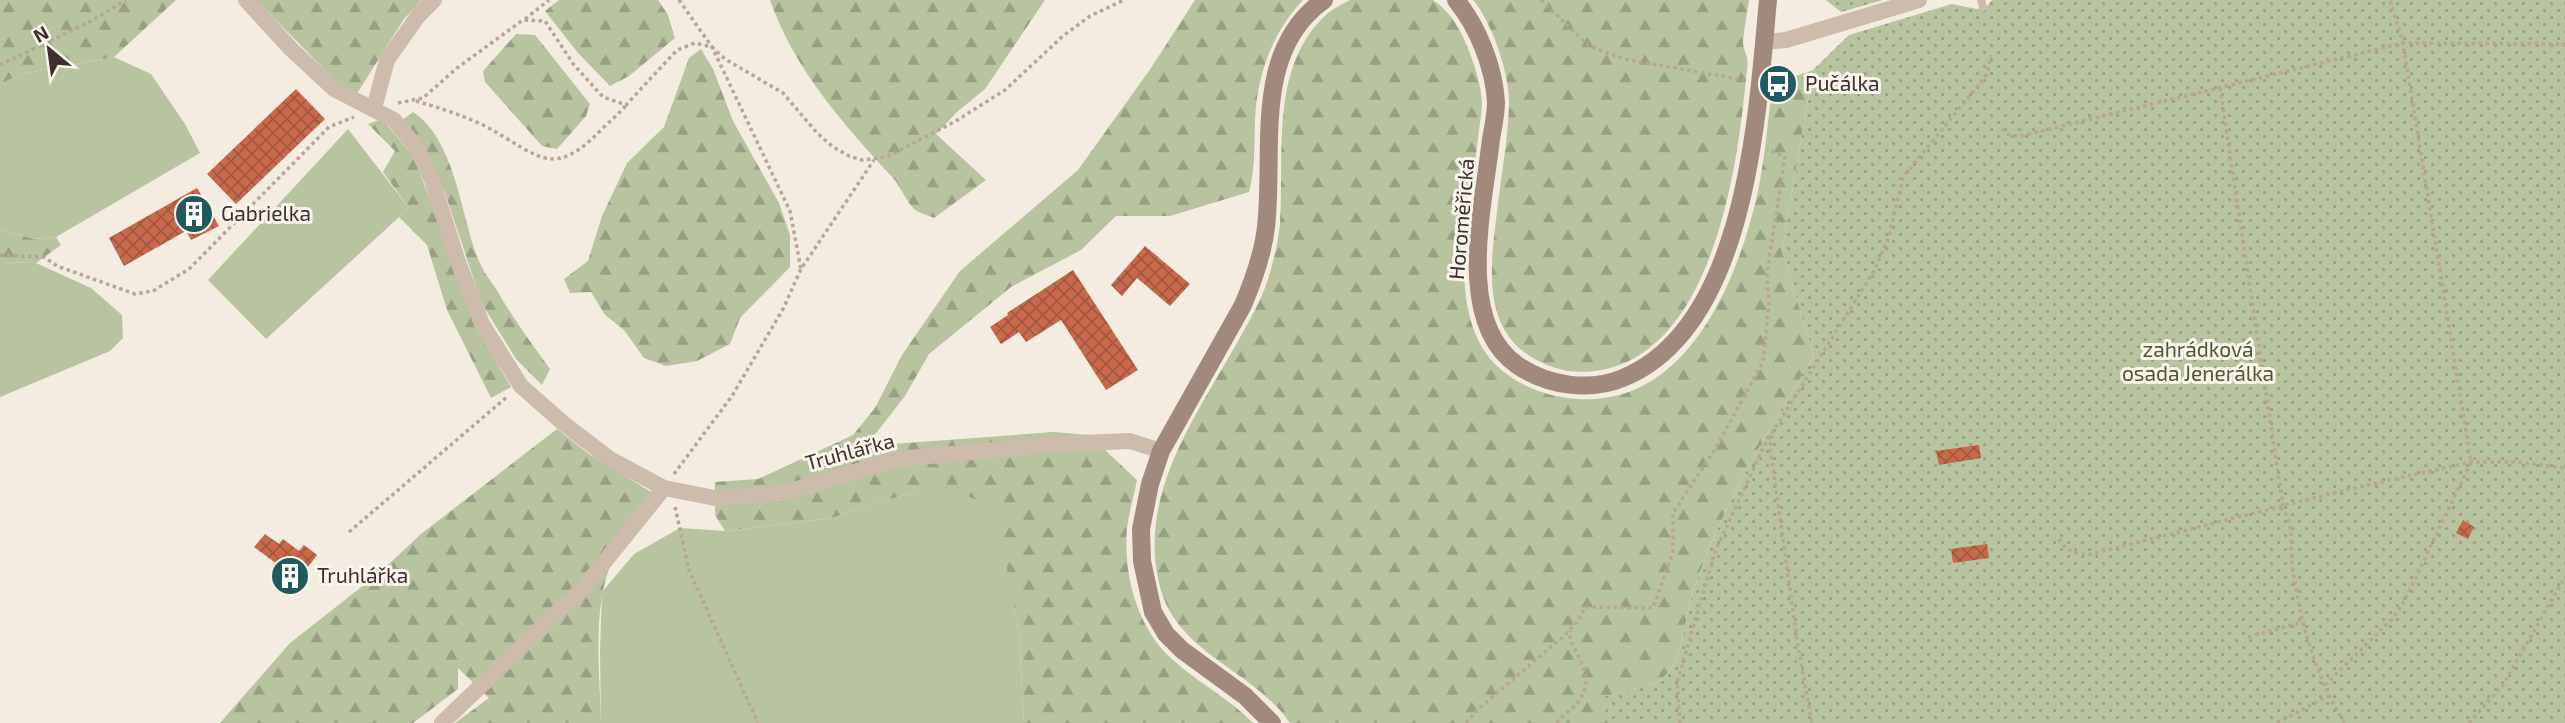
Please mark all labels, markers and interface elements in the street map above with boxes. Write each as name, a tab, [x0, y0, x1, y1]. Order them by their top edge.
north arrow	[14, 14, 84, 84]
text: N	[29, 20, 52, 47]
bus stop icon: Pučálka	[1757, 63, 1799, 105]
place label: Pučálka	[1805, 70, 1880, 95]
street label: Horoměřická	[1443, 157, 1478, 281]
building icon: Gabrielka	[173, 193, 215, 235]
place label: Gabrielka	[221, 200, 311, 225]
park label: zahrádková osada Jenerálka	[2122, 336, 2274, 385]
street label: Truhlářka	[802, 427, 897, 474]
building icon: Truhlářka	[269, 555, 311, 597]
place label: Truhlářka	[317, 562, 408, 587]

